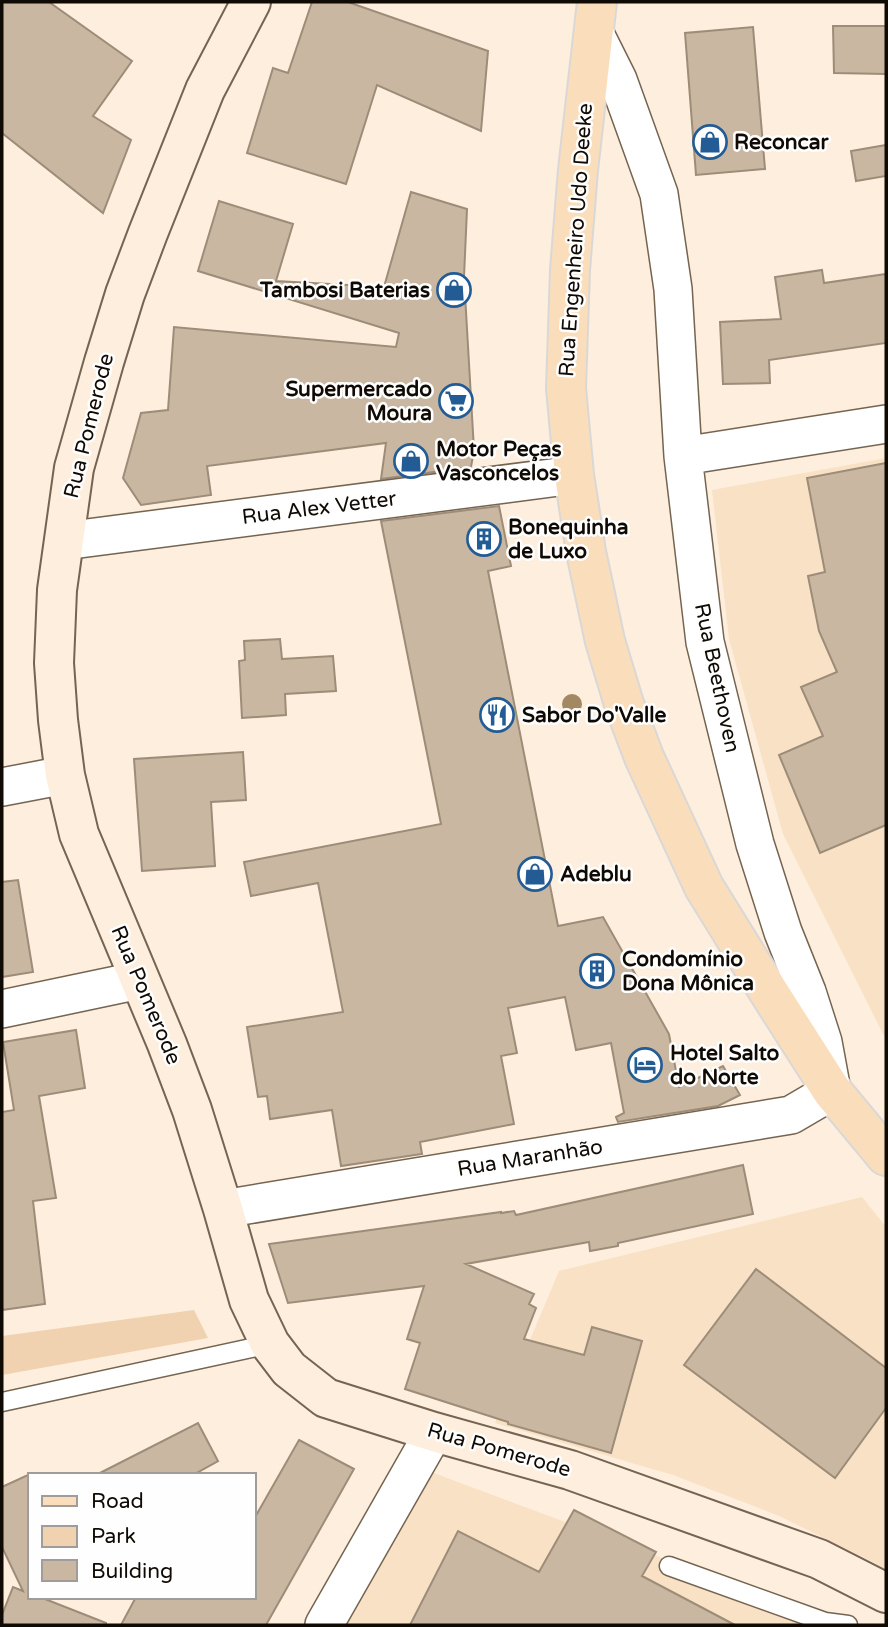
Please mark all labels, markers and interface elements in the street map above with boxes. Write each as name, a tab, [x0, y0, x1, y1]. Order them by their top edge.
street label: Rua Engenheiro Udo Deeke	[554, 102, 598, 378]
shop icon: Reconcar	[691, 123, 729, 161]
place label: Reconcar	[734, 130, 829, 155]
shop icon: Tambosi Baterias	[435, 271, 473, 309]
place label: Tambosi Baterias	[259, 278, 430, 303]
street label: Rua Pomerode	[59, 351, 119, 501]
place label: Supermercado Moura	[285, 377, 432, 426]
supermarket icon: Supermercado Moura	[437, 382, 475, 420]
place label: Motor Peças Vasconcelos	[436, 437, 562, 486]
shop icon: Motor Peças Vasconcelos	[392, 442, 430, 480]
street label: Rua Alex Vetter	[240, 486, 398, 530]
place label: Bonequinha de Luxo	[508, 515, 629, 564]
building icon: Bonequinha de Luxo	[465, 520, 503, 558]
street label: Rua Beethoven	[689, 601, 745, 755]
restaurant icon: Sabor Do'Valle	[478, 696, 516, 734]
place label: Sabor Do'Valle	[522, 703, 666, 728]
shop icon: Adeblu	[516, 855, 554, 893]
place label: Adeblu	[560, 862, 632, 887]
street label: Rua Pomerode	[106, 922, 187, 1068]
place label: Condomínio Dona Mônica	[622, 947, 754, 996]
building icon: Condomínio Dona Mônica	[578, 952, 616, 990]
place label: Hotel Salto do Norte	[670, 1041, 780, 1090]
hotel icon: Hotel Salto do Norte	[626, 1046, 664, 1084]
street label: Rua Maranhão	[455, 1134, 605, 1182]
street label: Rua Pomerode	[424, 1418, 574, 1482]
legend	[28, 1473, 256, 1599]
text: Road	[91, 1489, 144, 1514]
text: Park	[91, 1524, 136, 1549]
text: Building	[91, 1559, 173, 1584]

